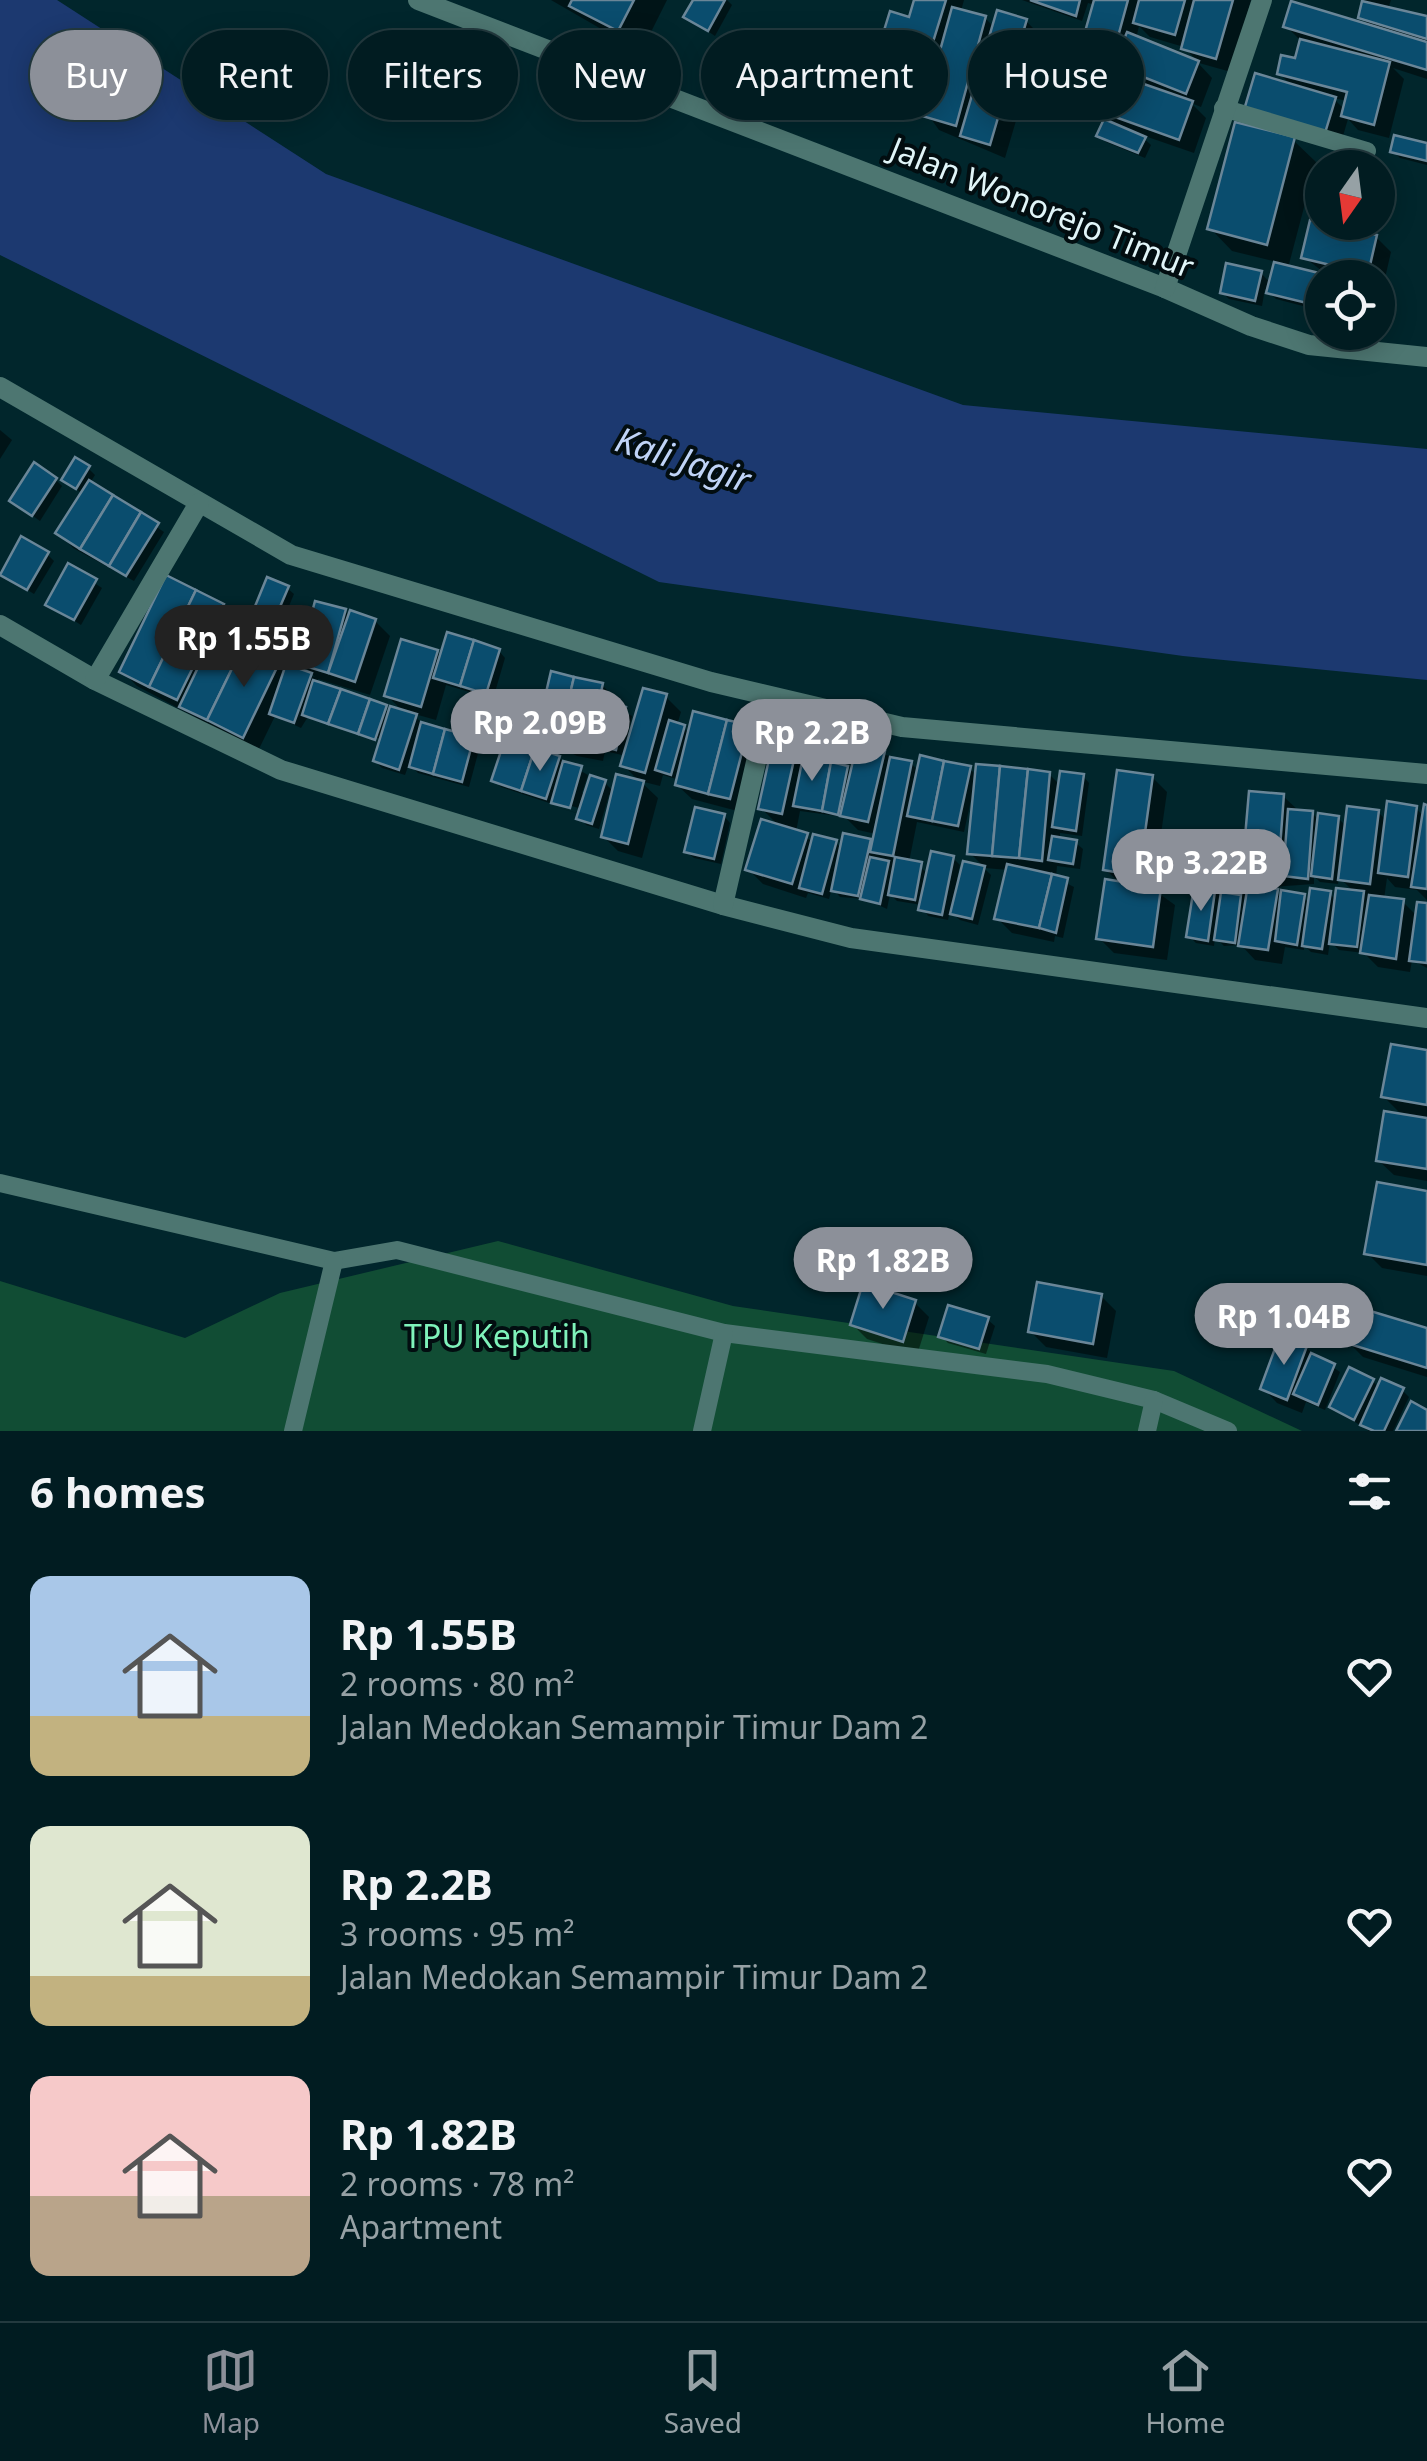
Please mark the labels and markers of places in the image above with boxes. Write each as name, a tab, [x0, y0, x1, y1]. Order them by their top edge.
pin: Rp 1.55B	[141, 605, 347, 690]
pin: Rp 2.09B	[437, 689, 643, 774]
pin: Rp 2.2B	[720, 699, 904, 784]
pin: Rp 3.22B	[1098, 829, 1304, 914]
pin: Rp 1.82B	[780, 1227, 986, 1312]
pin: Rp 1.04B	[1181, 1283, 1387, 1368]

